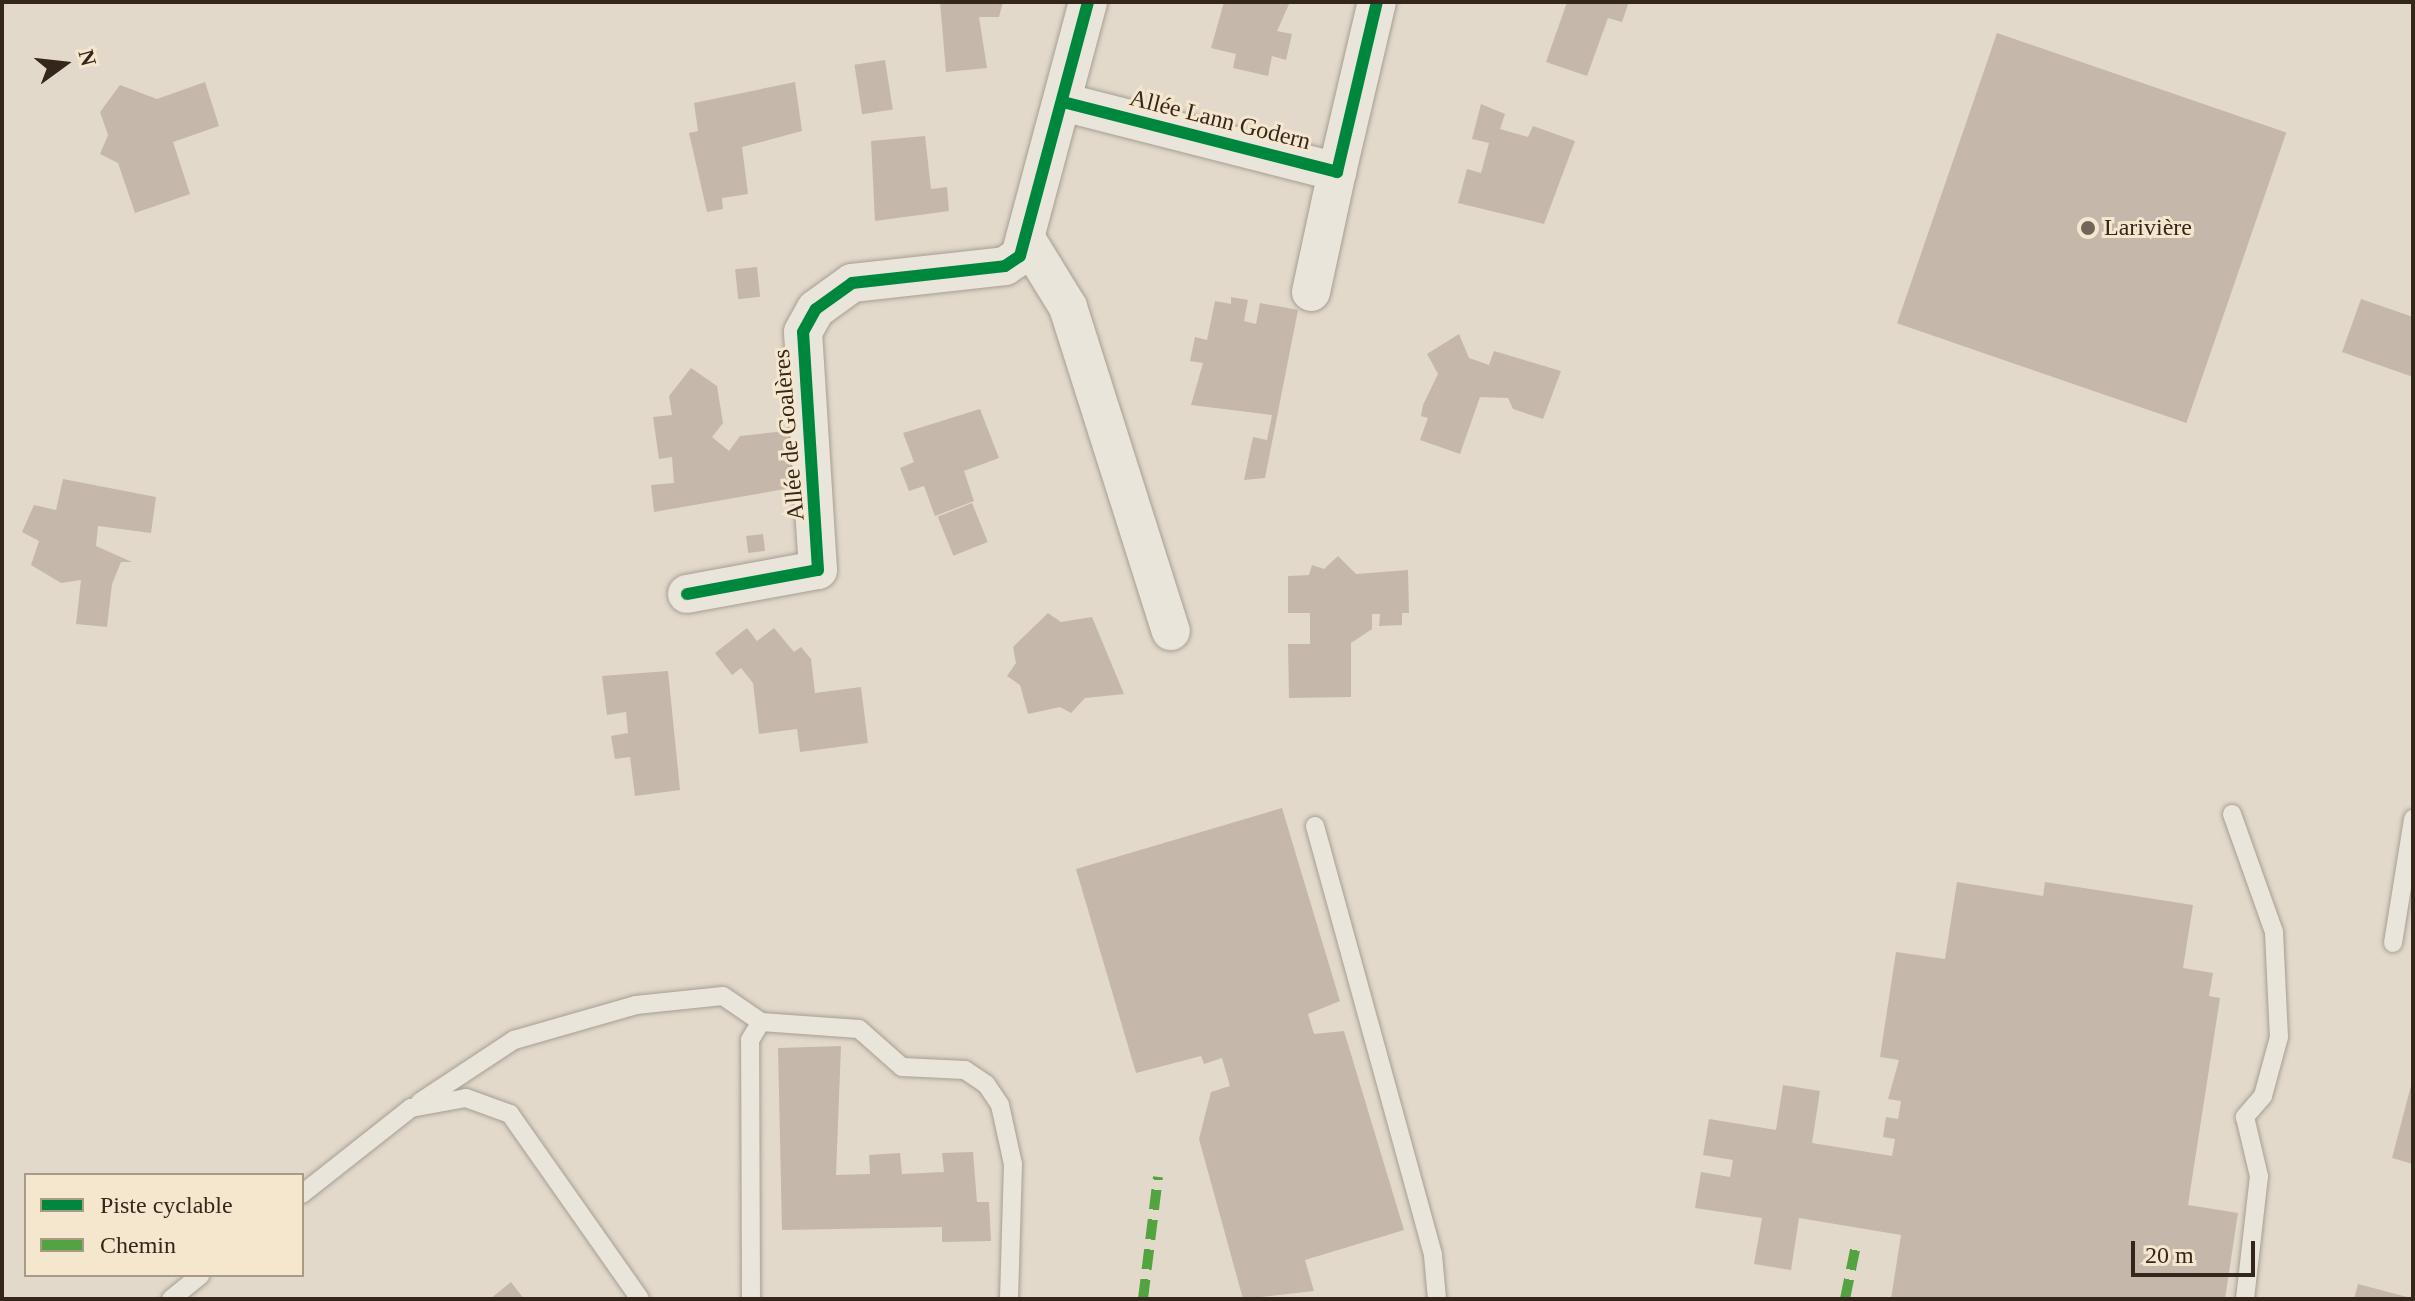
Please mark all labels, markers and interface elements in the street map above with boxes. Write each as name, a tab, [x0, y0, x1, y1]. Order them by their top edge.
north arrow	[24, 24, 104, 104]
text: N	[74, 47, 102, 69]
street label: Allée Lann Godern	[1127, 84, 1313, 156]
place label: Larivière	[2104, 214, 2192, 242]
marker: Larivière	[2079, 219, 2097, 237]
street label: Allée de Goalères	[767, 348, 811, 522]
legend	[24, 1173, 304, 1277]
text: Piste cyclable	[100, 1192, 233, 1218]
scale bar	[2135, 1225, 2259, 1275]
text: Chemin	[100, 1232, 176, 1258]
text: 20 m	[2145, 1242, 2194, 1268]

